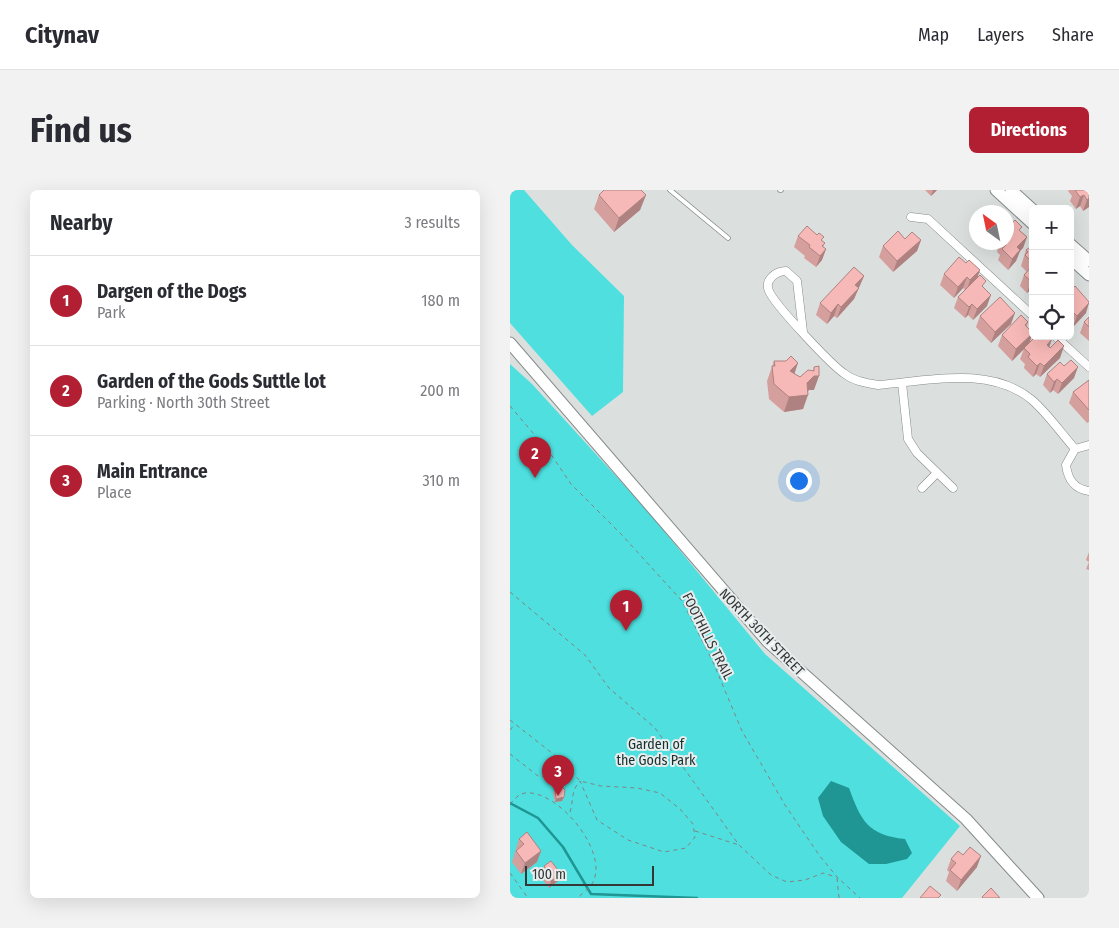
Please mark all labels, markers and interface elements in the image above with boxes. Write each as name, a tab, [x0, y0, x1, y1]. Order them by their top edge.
text: Citynav	[25, 21, 99, 49]
text: Map	[918, 24, 949, 46]
text: Layers	[977, 24, 1024, 46]
text: Share	[1052, 24, 1094, 46]
button: Directions	[969, 107, 1089, 153]
text: Find us	[30, 109, 132, 151]
north arrow	[969, 205, 1014, 250]
map controls	[1029, 205, 1074, 340]
button: +	[1029, 205, 1074, 250]
text: Nearby	[50, 210, 112, 236]
text: 3 results	[404, 213, 460, 232]
button: −	[1029, 250, 1074, 295]
text: Dargen of the Dogs	[97, 280, 247, 303]
text: 1	[63, 291, 69, 310]
text: 180 m	[421, 291, 460, 310]
button: locate	[1029, 295, 1074, 340]
text: Park	[97, 303, 125, 322]
text: Garden of the Gods Suttle lot	[97, 370, 326, 393]
text: 2	[62, 381, 70, 400]
text: 200 m	[420, 381, 460, 400]
text: Parking · North 30th Street	[97, 393, 270, 412]
pin: 2	[519, 437, 551, 478]
text: Main Entrance	[97, 460, 208, 483]
your location	[786, 468, 812, 494]
text: 3	[62, 471, 70, 490]
text: 310 m	[423, 471, 460, 490]
text: Place	[97, 483, 132, 502]
street label: NORTH 30TH STREET	[716, 585, 808, 680]
pin: 1	[610, 590, 642, 631]
street label: FOOTHILLS TRAIL	[678, 590, 737, 683]
park label: Garden of the Gods Park	[616, 736, 696, 769]
pin: 3	[542, 755, 574, 796]
scale bar	[525, 863, 654, 886]
text: 100 m	[532, 866, 566, 883]

